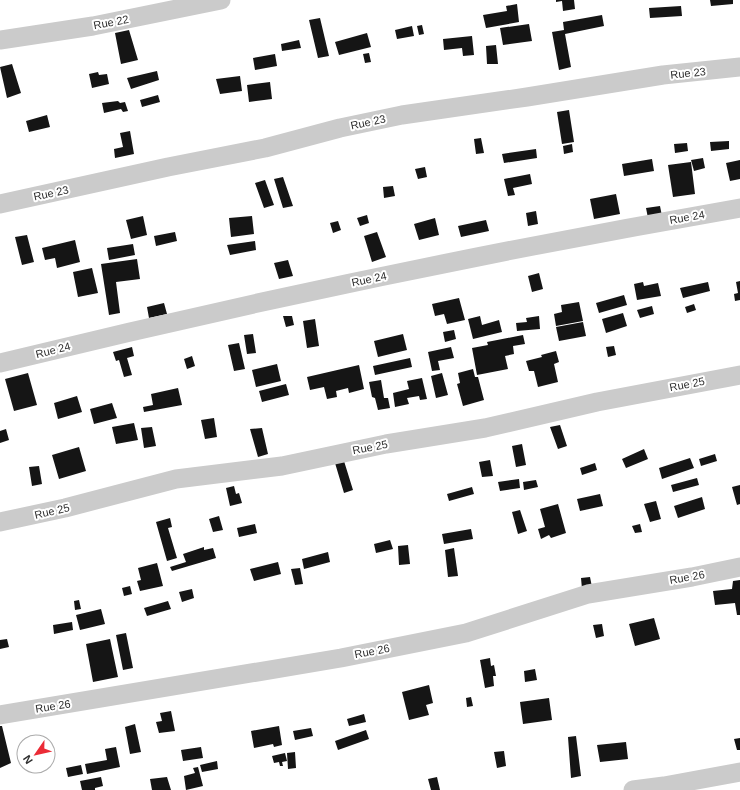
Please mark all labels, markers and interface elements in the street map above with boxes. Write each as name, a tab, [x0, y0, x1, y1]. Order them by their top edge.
street label: Rue 22	[92, 13, 130, 31]
street label: Rue 23	[670, 65, 706, 81]
street label: Rue 23	[349, 112, 387, 132]
street label: Rue 23	[32, 183, 70, 203]
street label: Rue 24	[668, 208, 706, 226]
street label: Rue 24	[350, 269, 388, 289]
street label: Rue 24	[34, 340, 72, 360]
street label: Rue 25	[668, 375, 706, 393]
street label: Rue 25	[351, 438, 389, 456]
street label: Rue 25	[33, 501, 71, 521]
street label: Rue 26	[668, 568, 706, 586]
street label: Rue 26	[353, 642, 391, 660]
street label: Rue 26	[35, 697, 71, 715]
north arrow	[16, 734, 56, 774]
text: N	[20, 753, 35, 766]

